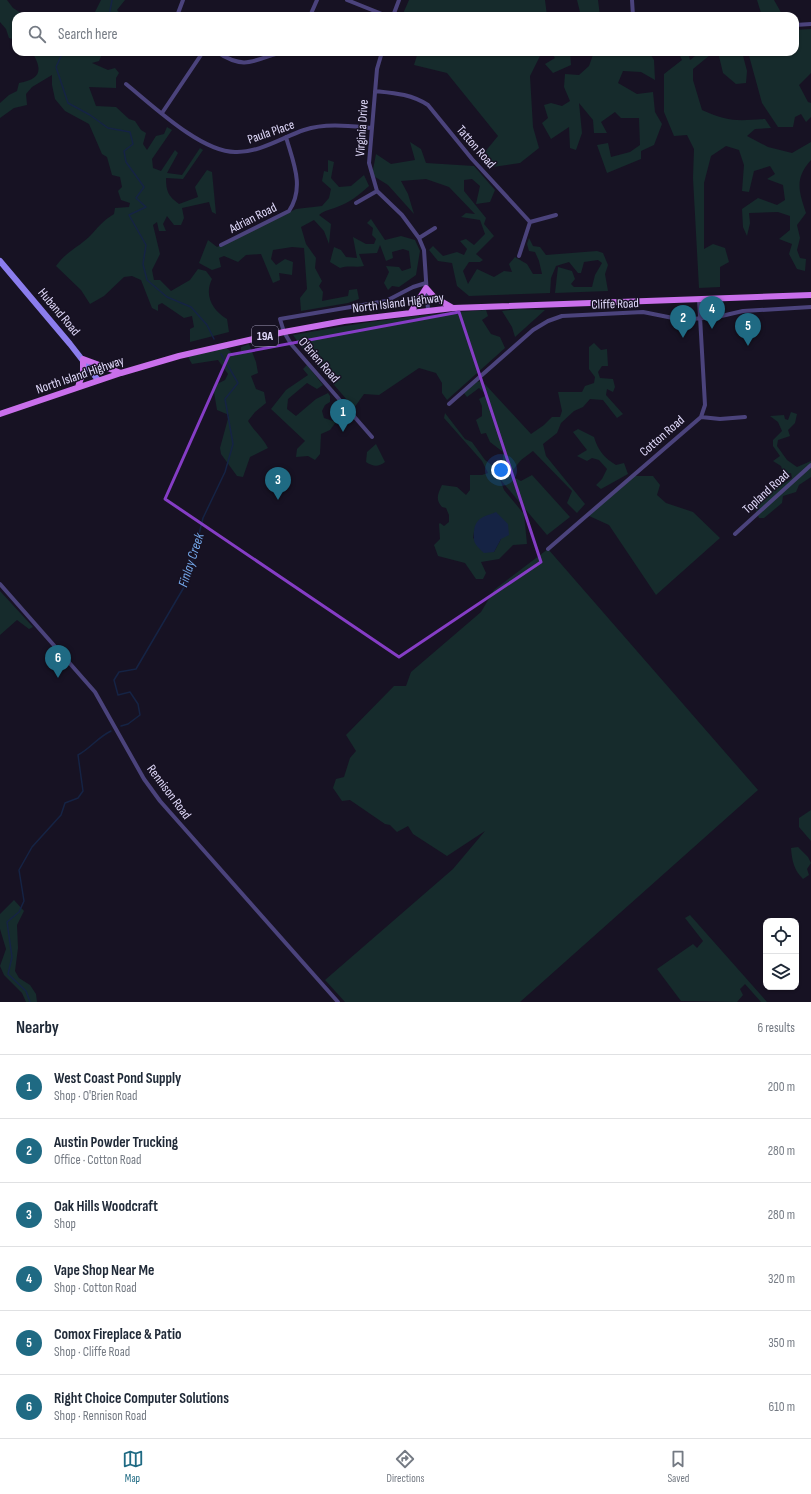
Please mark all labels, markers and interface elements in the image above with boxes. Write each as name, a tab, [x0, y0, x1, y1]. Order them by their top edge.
search box	[12, 12, 799, 56]
icon: search	[26, 23, 48, 45]
text: Search here	[58, 25, 118, 44]
street label: Virginia Drive	[352, 99, 372, 157]
street label: Paula Place	[245, 117, 297, 147]
street label: Tatton Road	[453, 122, 499, 172]
street label: Adrian Road	[226, 199, 279, 237]
street label: Huband Road	[35, 285, 83, 339]
street label: North Island Highway	[351, 289, 445, 317]
street label: Cliffe Road	[591, 295, 639, 313]
pin: 4	[699, 296, 725, 329]
pin: 2	[670, 305, 696, 338]
pin: 5	[735, 313, 761, 346]
road number: 19A	[252, 326, 278, 346]
street label: O'Brien Road	[295, 334, 343, 386]
street label: North Island Highway	[34, 352, 126, 398]
pin: 1	[330, 399, 356, 432]
street label: Cotton Road	[636, 412, 688, 460]
your location	[491, 460, 511, 480]
pin: 3	[265, 467, 291, 500]
street label: Topland Road	[739, 467, 793, 517]
water label: Finlay Creek	[174, 530, 208, 589]
pin: 6	[45, 645, 71, 678]
street label: Rennison Road	[143, 762, 195, 822]
map controls	[763, 918, 799, 990]
button: locate	[763, 918, 799, 954]
button: layers	[763, 954, 799, 990]
text: Nearby	[16, 1018, 59, 1038]
text: 6 results	[757, 1020, 795, 1036]
text: West Coast Pond Supply	[54, 1069, 181, 1088]
text: 1	[26, 1079, 32, 1095]
text: 200 m	[768, 1079, 795, 1095]
text: Shop · O'Brien Road	[54, 1088, 138, 1104]
text: Austin Powder Trucking	[54, 1133, 178, 1152]
text: 2	[26, 1143, 32, 1159]
text: 280 m	[768, 1143, 795, 1159]
text: Office · Cotton Road	[54, 1152, 141, 1168]
text: Oak Hills Woodcraft	[54, 1197, 158, 1216]
text: 3	[26, 1207, 32, 1223]
text: 280 m	[768, 1207, 795, 1223]
text: Shop	[54, 1216, 76, 1232]
text: Vape Shop Near Me	[54, 1261, 154, 1280]
text: 4	[26, 1271, 32, 1287]
text: 320 m	[768, 1271, 795, 1287]
text: Shop · Cotton Road	[54, 1280, 137, 1296]
text: Comox Fireplace & Patio	[54, 1325, 182, 1344]
text: 5	[26, 1335, 32, 1351]
text: 350 m	[768, 1335, 795, 1351]
text: Shop · Cliffe Road	[54, 1344, 130, 1360]
text: Right Choice Computer Solutions	[54, 1389, 229, 1408]
text: 6	[26, 1399, 32, 1415]
text: 610 m	[769, 1399, 795, 1415]
text: Shop · Rennison Road	[54, 1408, 147, 1424]
tab: Map	[122, 1448, 144, 1485]
tab: Directions	[387, 1448, 424, 1485]
tab: Saved	[667, 1448, 689, 1485]

